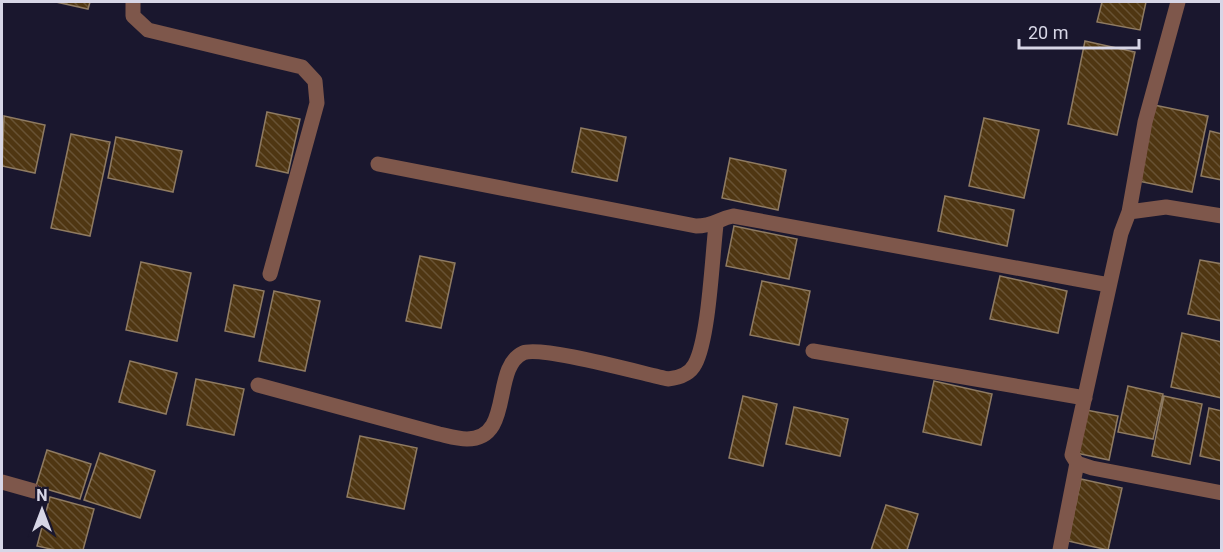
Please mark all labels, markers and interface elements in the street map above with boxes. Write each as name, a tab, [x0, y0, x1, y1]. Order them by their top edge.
scale bar	[1019, 12, 1139, 50]
text: 20 m	[1028, 22, 1068, 43]
north arrow	[12, 480, 72, 540]
text: N	[36, 486, 48, 505]

